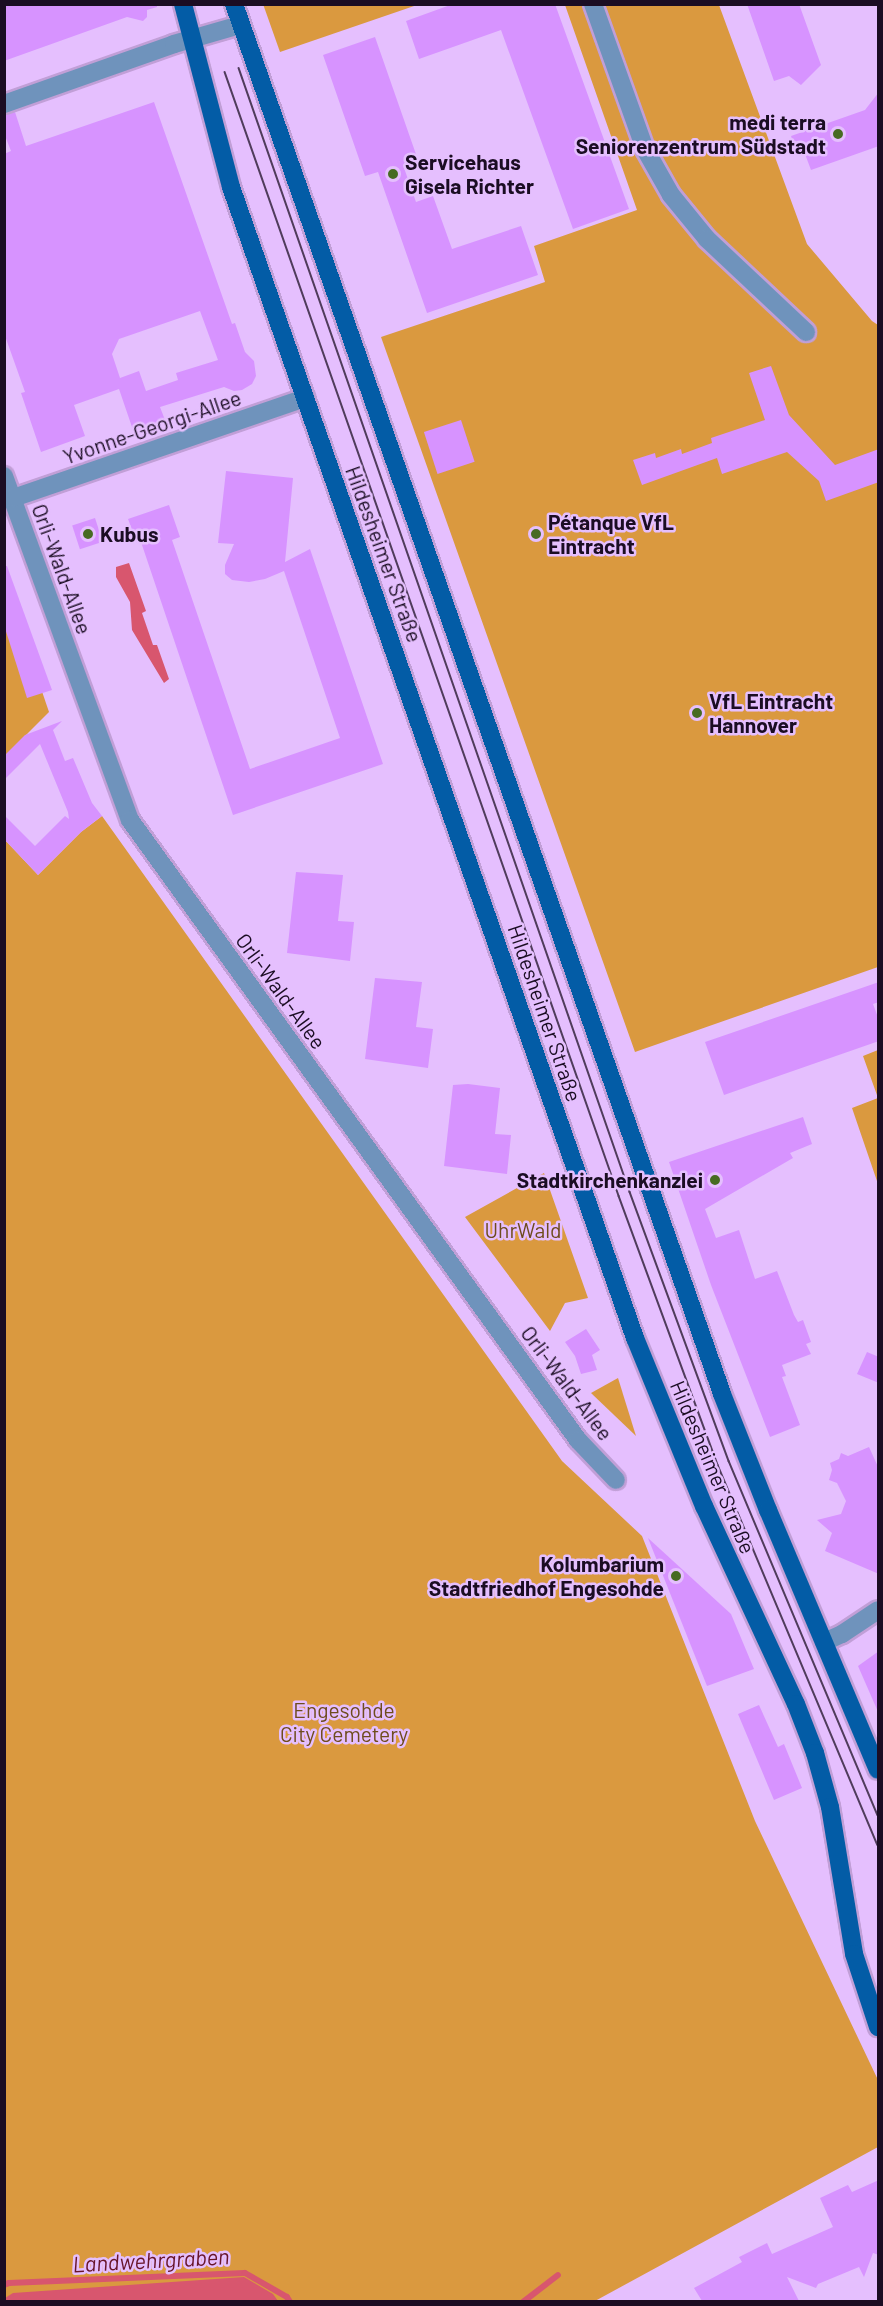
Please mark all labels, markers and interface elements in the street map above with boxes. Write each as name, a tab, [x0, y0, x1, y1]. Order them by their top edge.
place label: medi terra Seniorenzentrum Südstadt	[576, 109, 826, 159]
marker: medi terra Seniorenzentrum Südstadt	[831, 127, 845, 141]
place label: Servicehaus Gisela Richter	[405, 149, 534, 199]
marker: Servicehaus Gisela Richter	[386, 167, 400, 181]
street label: Yvonne-Georgi-Allee	[60, 385, 244, 469]
street label: Hildesheimer Straße	[340, 462, 428, 646]
street label: Orli-Wald-Allee	[27, 500, 97, 638]
place label: Pétanque VfL Eintracht	[548, 509, 674, 559]
place label: Kubus	[100, 521, 158, 547]
marker: Kubus	[81, 527, 95, 541]
marker: Pétanque VfL Eintracht	[529, 527, 543, 541]
place label: VfL Eintracht Hannover	[709, 688, 833, 738]
marker: VfL Eintracht Hannover	[690, 706, 704, 720]
street label: Hildesheimer Straße	[503, 921, 587, 1105]
street label: Orli-Wald-Allee	[231, 928, 331, 1054]
place label: Stadtkirchenkanzlei	[517, 1167, 703, 1193]
marker: Stadtkirchenkanzlei	[708, 1173, 722, 1187]
park label: UhrWald	[484, 1217, 562, 1243]
street label: Orli-Wald-Allee	[516, 1321, 618, 1445]
street label: Hildesheimer Straße	[665, 1377, 761, 1557]
place label: Kolumbarium Stadtfriedhof Engesohde	[429, 1551, 664, 1601]
marker: Kolumbarium Stadtfriedhof Engesohde	[669, 1569, 683, 1583]
park label: Engesohde City Cemetery	[280, 1697, 408, 1747]
water label: Landwehrgraben	[72, 2243, 230, 2277]

